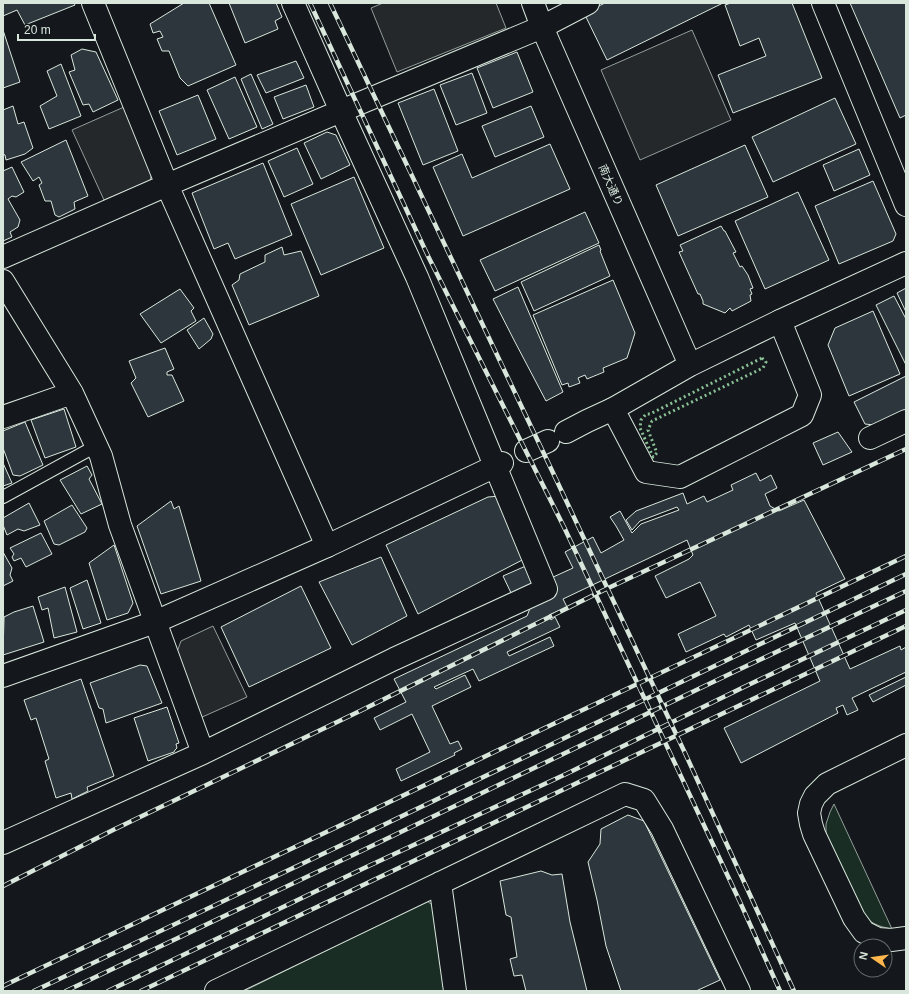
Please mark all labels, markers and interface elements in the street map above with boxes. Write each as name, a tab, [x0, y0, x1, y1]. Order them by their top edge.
scale bar	[18, 16, 95, 42]
text: 20 m	[24, 23, 51, 37]
street label: 南大通り	[597, 162, 625, 208]
north arrow	[853, 938, 893, 978]
text: N	[857, 950, 870, 961]

